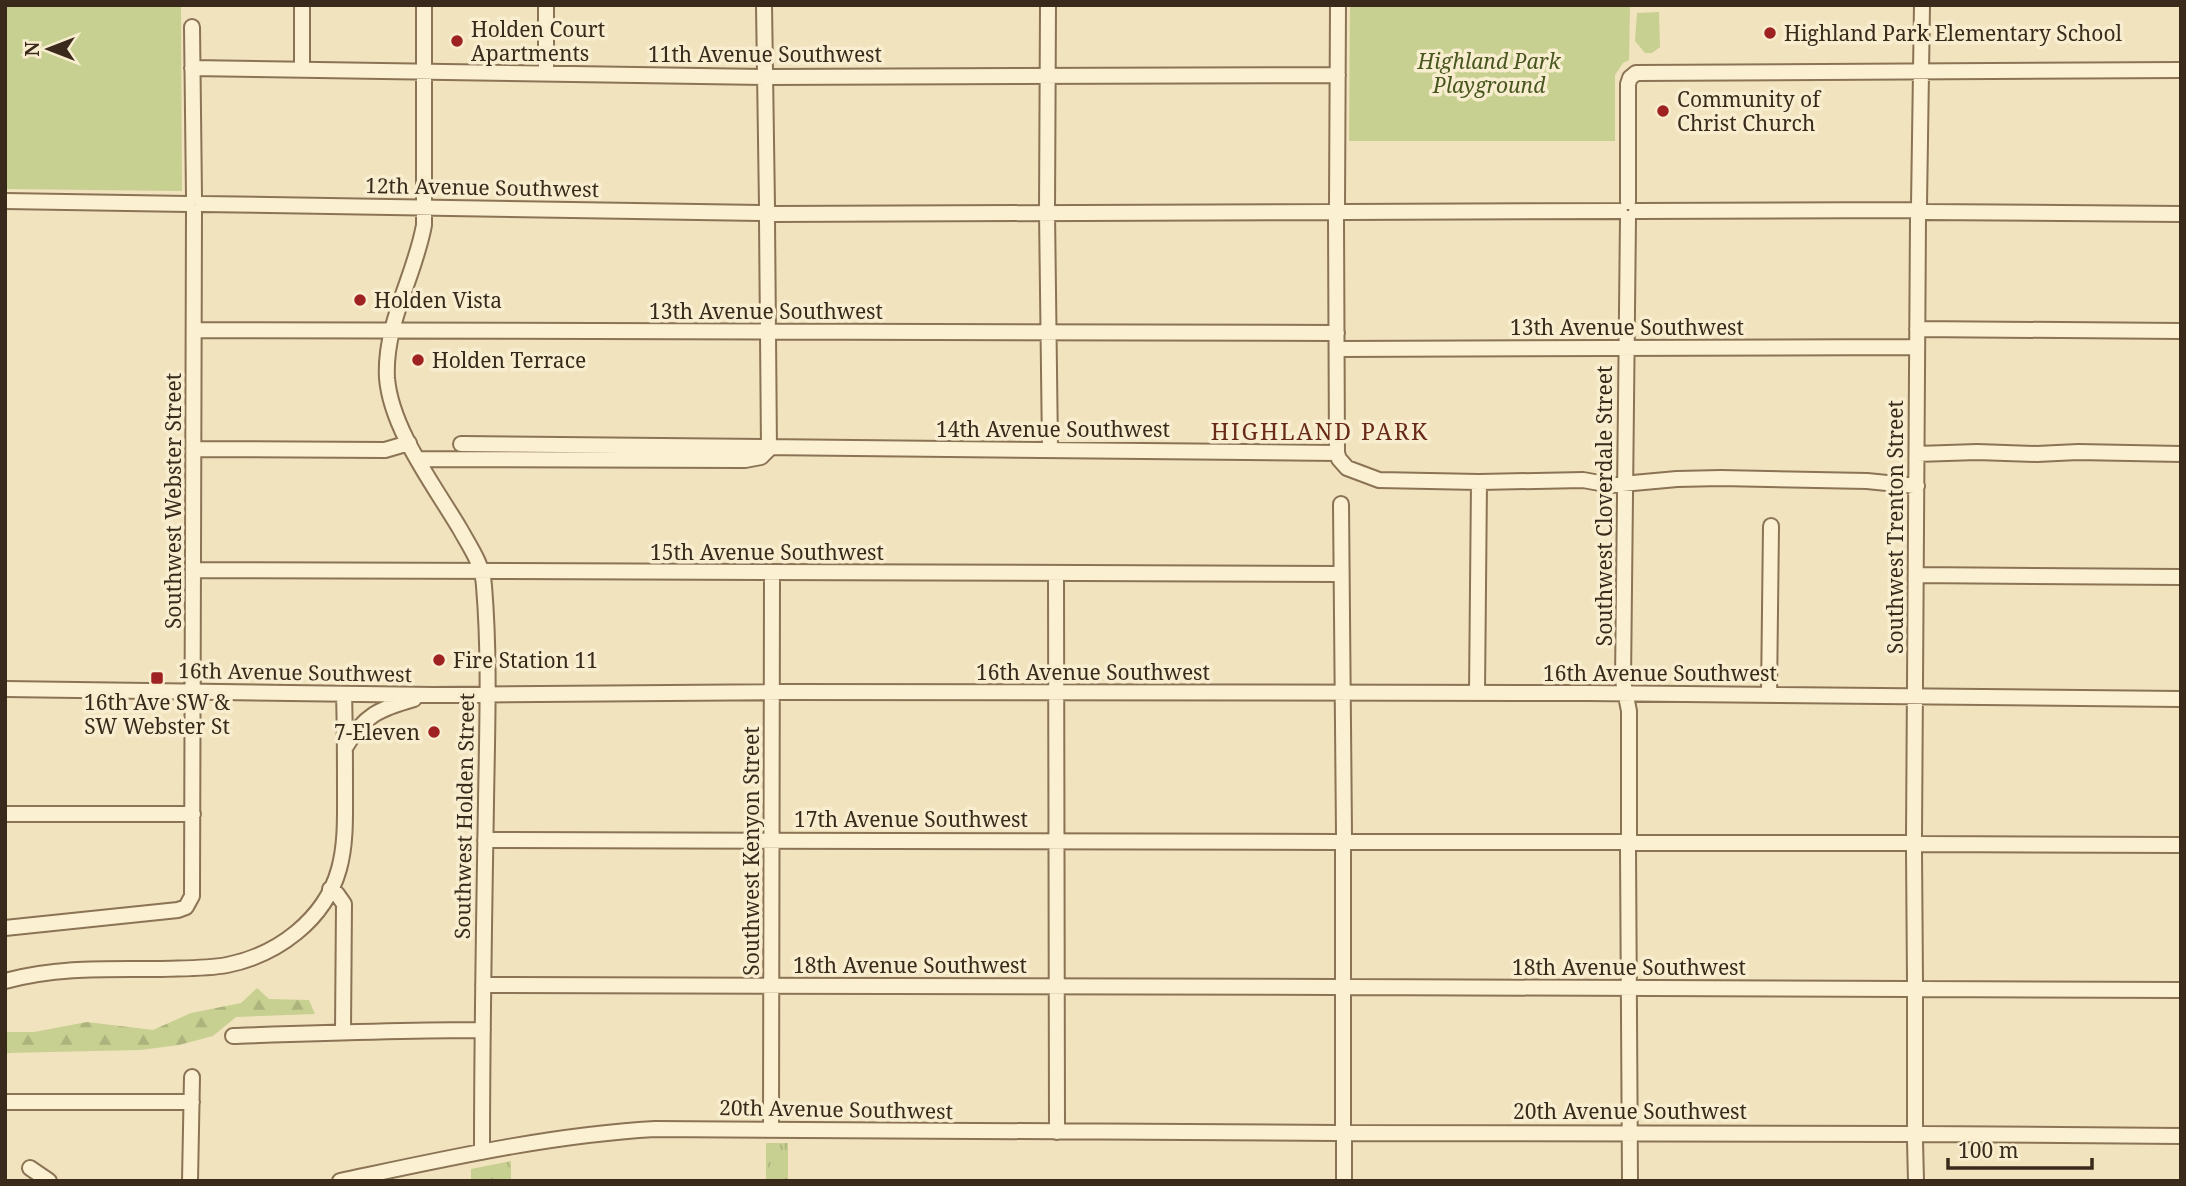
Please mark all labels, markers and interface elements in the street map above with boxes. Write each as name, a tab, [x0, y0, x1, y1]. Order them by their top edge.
north arrow	[14, 14, 84, 84]
place label: Holden Court Apartments	[471, 15, 605, 67]
place label: Highland Park Elementary School	[1784, 19, 2123, 47]
marker: Highland Park Elementary School	[1762, 25, 1778, 41]
marker: Holden Court Apartments	[449, 33, 465, 49]
street label: 11th Avenue Southwest	[648, 40, 882, 68]
text: N	[19, 41, 45, 56]
park label: Highland Park Playground	[1417, 47, 1562, 99]
place label: Community of Christ Church	[1677, 85, 1822, 137]
marker: Community of Christ Church	[1655, 103, 1671, 119]
street label: 12th Avenue Southwest	[365, 171, 599, 203]
place label: Holden Vista	[374, 286, 502, 314]
marker: Holden Vista	[352, 292, 368, 308]
street label: 13th Avenue Southwest	[649, 297, 883, 325]
street label: 13th Avenue Southwest	[1510, 313, 1744, 341]
place label: Holden Terrace	[432, 346, 586, 374]
marker: Holden Terrace	[410, 352, 426, 368]
street label: Southwest Cloverdale Street	[1590, 366, 1618, 646]
street label: Southwest Webster Street	[159, 373, 187, 629]
street label: Southwest Trenton Street	[1881, 400, 1909, 654]
street label: 14th Avenue Southwest	[936, 415, 1170, 443]
district label: HIGHLAND PARK	[1211, 415, 1429, 447]
street label: 15th Avenue Southwest	[650, 538, 884, 566]
place label: Fire Station 11	[453, 646, 598, 674]
marker: Fire Station 11	[431, 652, 447, 668]
street label: 16th Avenue Southwest	[178, 656, 412, 688]
street label: 16th Avenue Southwest	[976, 658, 1210, 686]
street label: 16th Avenue Southwest	[1543, 659, 1777, 687]
marker: 16th Ave SW & SW Webster St	[149, 670, 165, 686]
place label: 16th Ave SW & SW Webster St	[84, 688, 230, 740]
street label: Southwest Holden Street	[448, 693, 480, 939]
place label: 7-Eleven	[334, 718, 420, 746]
marker: 7-Eleven	[426, 724, 442, 740]
street label: Southwest Kenyon Street	[737, 726, 765, 976]
street label: 17th Avenue Southwest	[794, 805, 1028, 833]
street label: 18th Avenue Southwest	[793, 951, 1027, 979]
street label: 18th Avenue Southwest	[1512, 953, 1746, 981]
street label: 20th Avenue Southwest	[719, 1093, 953, 1125]
street label: 20th Avenue Southwest	[1513, 1097, 1747, 1125]
scale bar	[1948, 1126, 2092, 1170]
text: 100 m	[1958, 1136, 2019, 1164]

